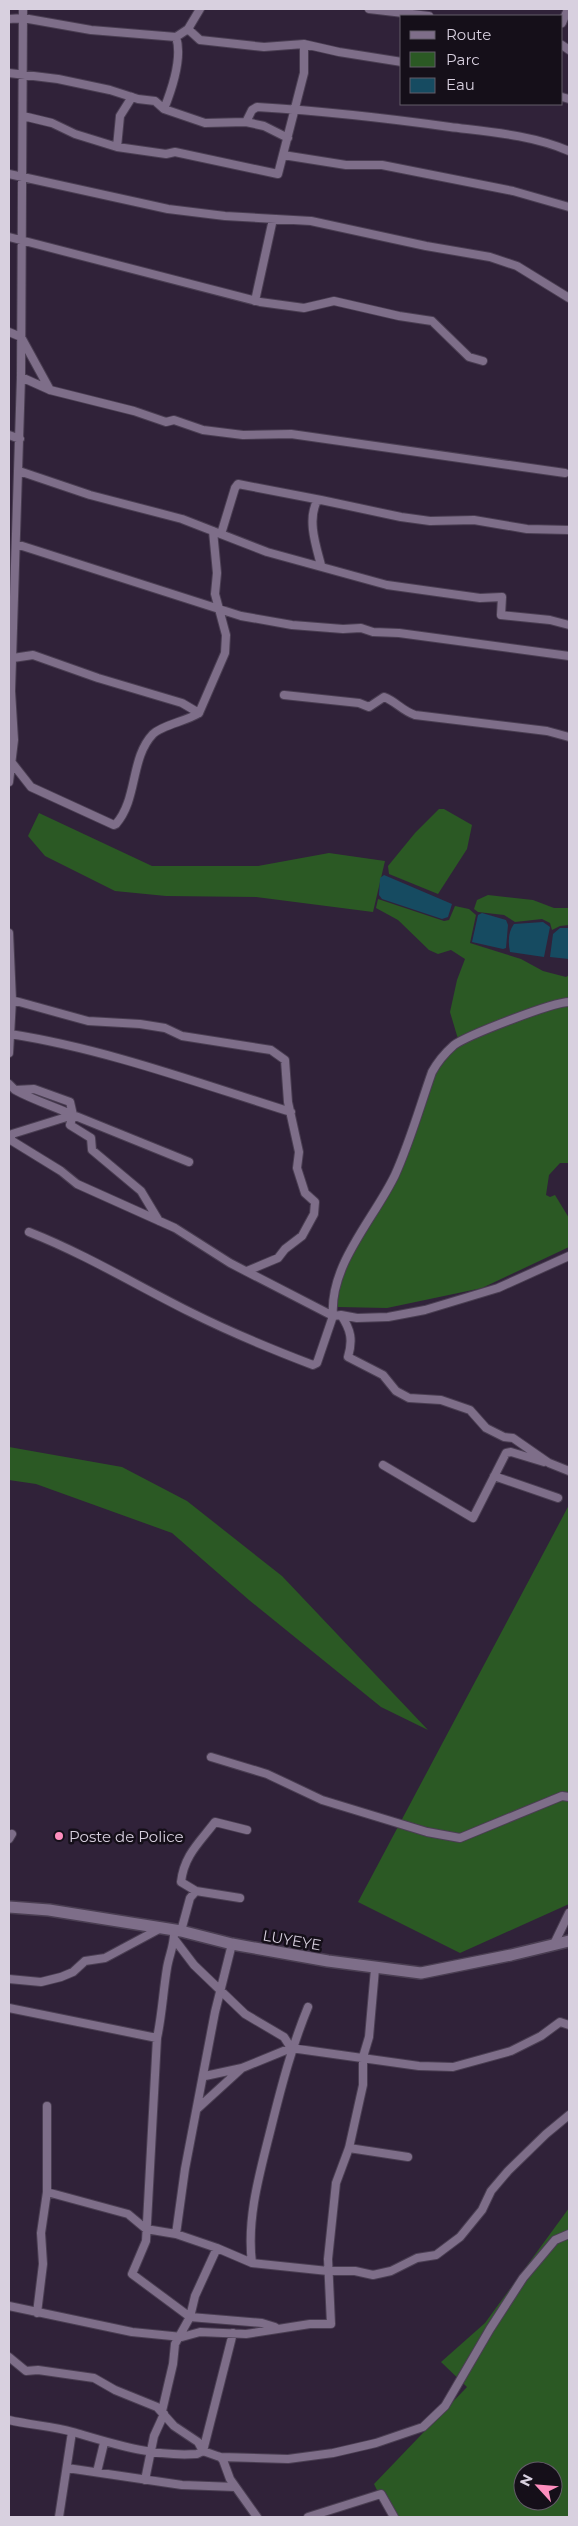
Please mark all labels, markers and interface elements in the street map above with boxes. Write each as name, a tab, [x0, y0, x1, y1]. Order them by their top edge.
legend	[400, 15, 563, 105]
text: Route	[446, 25, 491, 44]
text: Parc	[446, 50, 480, 69]
text: Eau	[446, 75, 475, 94]
place label: Poste de Police	[69, 1827, 184, 1846]
marker: Poste de Police	[53, 1830, 65, 1842]
street label: LUYEYE	[261, 1926, 323, 1954]
north arrow	[513, 2461, 563, 2511]
text: N	[516, 2471, 537, 2489]

